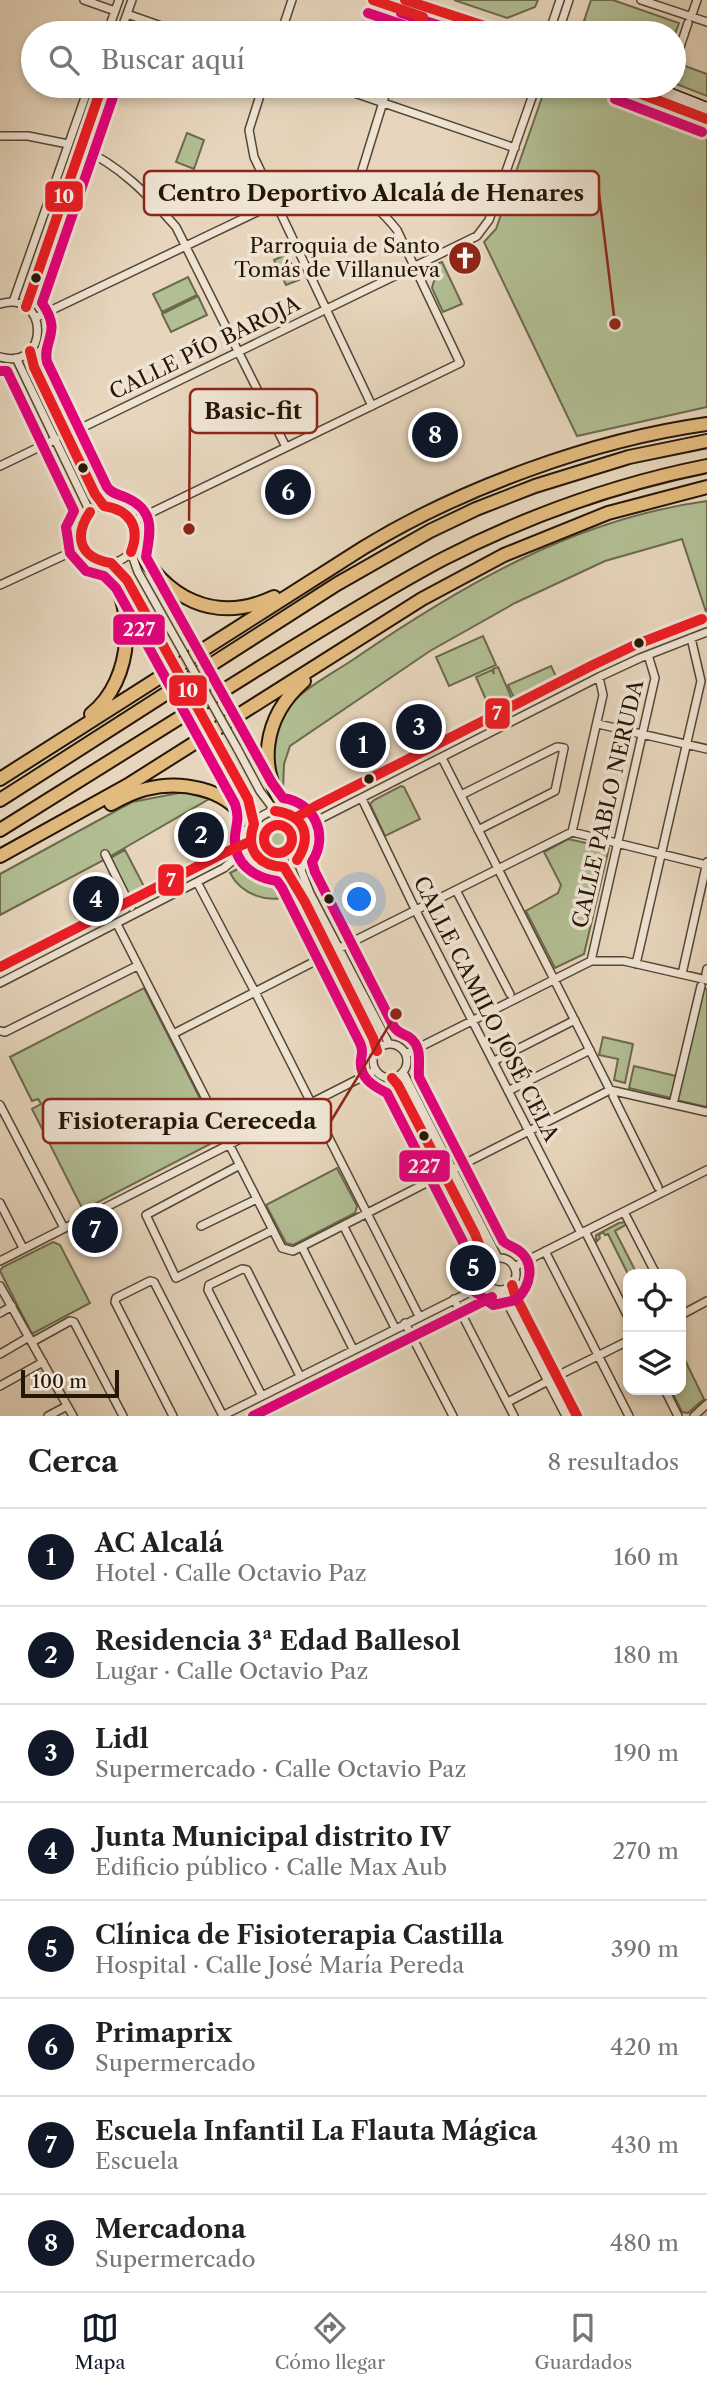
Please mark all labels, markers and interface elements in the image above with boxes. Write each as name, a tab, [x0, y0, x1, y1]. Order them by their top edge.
search box	[21, 21, 686, 98]
icon: search	[45, 41, 83, 79]
text: Buscar aquí	[101, 44, 245, 76]
callout: Centro Deportivo Alcalá de Henares	[144, 171, 599, 215]
text: Centro Deportivo Alcalá de Henares	[158, 179, 584, 207]
line badge: 10	[44, 180, 84, 213]
text: 10	[54, 185, 74, 208]
place label: Parroquia de Santo Tomás de Villanueva	[234, 233, 441, 282]
church icon: Parroquia de Santo Tomás de Villanueva	[446, 239, 484, 277]
unlabelled marker	[29, 271, 43, 285]
street label: CALLE PÍO BAROJA	[105, 290, 305, 405]
callout: Basic-fit	[190, 389, 317, 433]
text: Basic-fit	[204, 397, 303, 425]
pin: 8	[412, 409, 458, 461]
unlabelled marker	[76, 461, 90, 475]
pin: 6	[265, 466, 311, 518]
line badge: 227	[112, 613, 166, 646]
text: 227	[123, 618, 155, 641]
unlabelled marker	[632, 636, 646, 650]
line badge: 10	[168, 674, 208, 707]
street label: CALLE PABLO NERUDA	[567, 677, 648, 930]
text: 10	[178, 679, 198, 702]
line badge: 7	[484, 697, 511, 730]
pin: 3	[396, 701, 442, 753]
text: 7	[492, 702, 502, 725]
pin: 1	[340, 719, 386, 771]
unlabelled marker	[362, 772, 376, 786]
pin: 2	[178, 809, 224, 861]
line badge: 7	[157, 863, 185, 897]
text: 7	[166, 869, 176, 892]
street label: CALLE CAMILO JOSÉ CELA	[408, 872, 565, 1146]
pin: 4	[73, 873, 119, 925]
your location	[342, 882, 376, 916]
unlabelled marker	[322, 892, 336, 906]
callout: Fisioterapia Cereceda	[43, 1099, 331, 1143]
text: Fisioterapia Cereceda	[57, 1107, 317, 1135]
unlabelled marker	[417, 1129, 431, 1143]
line badge: 227	[398, 1149, 451, 1183]
text: 227	[408, 1155, 440, 1178]
pin: 7	[72, 1204, 118, 1256]
pin: 5	[450, 1242, 496, 1294]
map controls	[623, 1269, 686, 1395]
button: locate	[623, 1269, 686, 1332]
button: layers	[623, 1332, 686, 1395]
scale bar	[21, 1367, 119, 1399]
text: 100 m	[32, 1370, 87, 1393]
text: Cerca	[28, 1443, 118, 1480]
text: 8 resultados	[548, 1448, 679, 1476]
text: AC Alcalá	[95, 1527, 224, 1559]
text: 1	[46, 1543, 56, 1571]
text: 160 m	[614, 1543, 679, 1571]
text: Hotel · Calle Octavio Paz	[95, 1559, 367, 1587]
text: Residencia 3ª Edad Ballesol	[95, 1625, 460, 1657]
text: 2	[44, 1641, 58, 1669]
text: 180 m	[614, 1641, 679, 1669]
text: Lugar · Calle Octavio Paz	[95, 1657, 368, 1685]
text: Lidl	[95, 1723, 149, 1755]
text: 3	[45, 1739, 58, 1767]
text: 190 m	[614, 1739, 679, 1767]
text: Supermercado · Calle Octavio Paz	[95, 1755, 466, 1783]
text: Junta Municipal distrito IV	[95, 1821, 450, 1853]
text: 4	[44, 1837, 58, 1865]
text: 270 m	[612, 1837, 679, 1865]
text: Edificio público · Calle Max Aub	[95, 1853, 447, 1881]
text: Clínica de Fisioterapia Castilla	[95, 1919, 504, 1951]
text: 5	[45, 1935, 57, 1963]
text: 390 m	[611, 1935, 679, 1963]
text: Hospital · Calle José María Pereda	[95, 1951, 465, 1979]
text: Primaprix	[95, 2017, 232, 2049]
text: 6	[44, 2033, 58, 2061]
text: 420 m	[610, 2033, 679, 2061]
text: Supermercado	[95, 2049, 256, 2077]
text: Escuela Infantil La Flauta Mágica	[95, 2115, 537, 2147]
text: 7	[45, 2131, 57, 2159]
text: 430 m	[611, 2131, 679, 2159]
text: Escuela	[95, 2147, 179, 2175]
text: Mercadona	[95, 2213, 246, 2245]
text: 8	[44, 2229, 58, 2257]
text: 480 m	[610, 2229, 679, 2257]
text: Supermercado	[95, 2245, 256, 2273]
tab: Mapa	[75, 2309, 125, 2374]
tab: Cómo llegar	[275, 2309, 385, 2374]
tab: Guardados	[534, 2309, 632, 2374]

